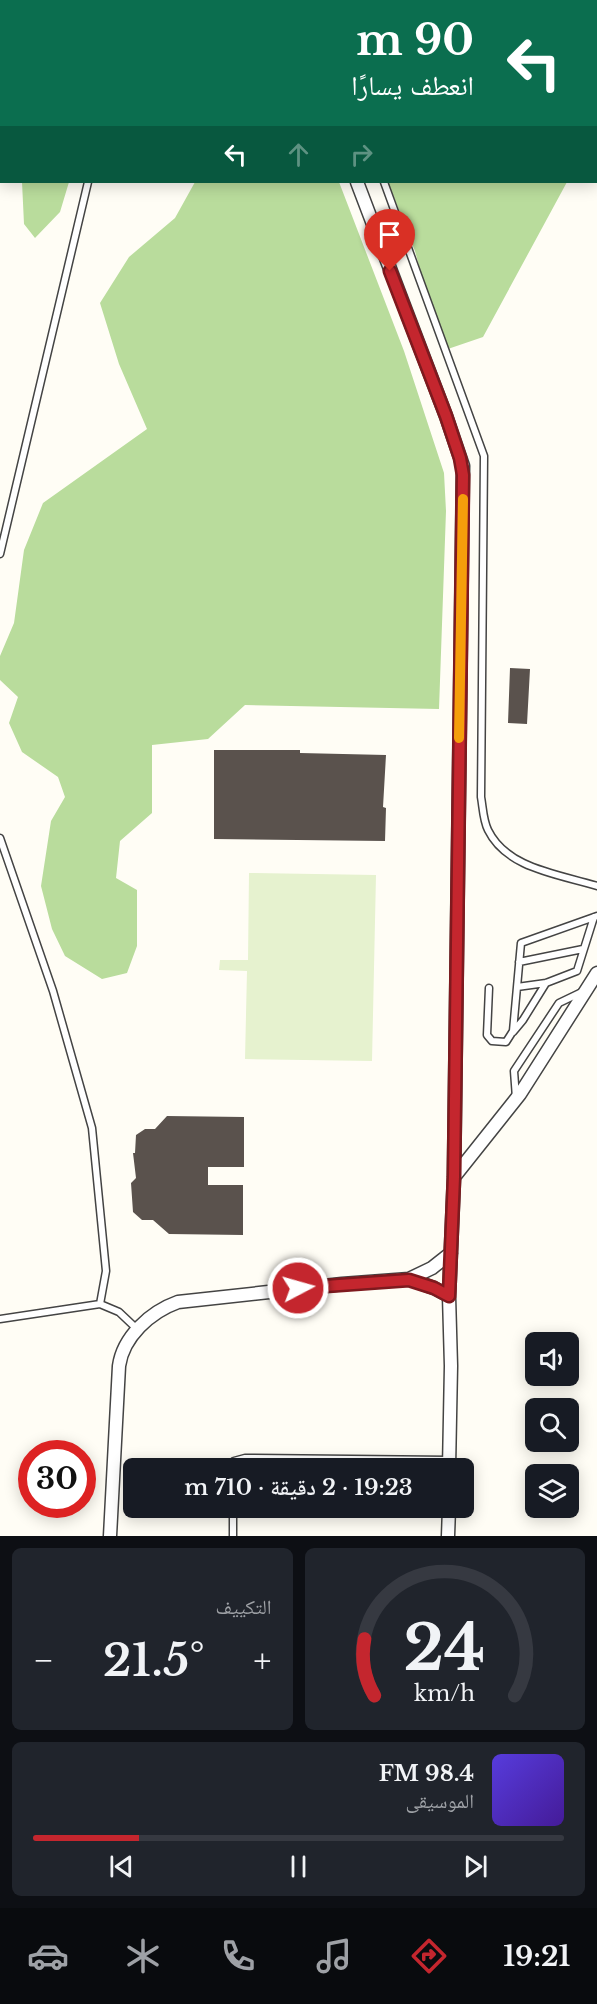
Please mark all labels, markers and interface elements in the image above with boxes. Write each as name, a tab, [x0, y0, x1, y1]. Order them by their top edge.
text: 90 m	[356, 14, 474, 66]
icon: left	[495, 24, 573, 102]
text: انعطف يسارًا	[351, 69, 474, 102]
icon: left	[219, 138, 252, 171]
icon: ahead	[282, 138, 315, 171]
icon: right	[345, 138, 378, 171]
pin	[364, 209, 415, 271]
icon: arrive	[373, 218, 406, 251]
position arrow	[266, 1256, 330, 1320]
map controls	[525, 1332, 579, 1518]
button: sound	[525, 1332, 579, 1386]
button: search	[525, 1398, 579, 1452]
speed limit sign: 30	[18, 1440, 96, 1518]
button: layers	[525, 1464, 579, 1518]
text: 19:23 · 2 دقيقة · 710 m	[184, 1474, 413, 1501]
text: التكييف	[215, 1595, 272, 1619]
text: 24	[404, 1609, 486, 1687]
text: 21.5°	[103, 1632, 205, 1688]
text: −	[33, 1640, 54, 1681]
text: +	[253, 1640, 272, 1681]
text: km/h	[414, 1680, 475, 1707]
text: 98.4 FM	[379, 1760, 474, 1787]
text: الموسيقى	[406, 1789, 474, 1813]
icon: previous	[105, 1850, 138, 1883]
icon: pause	[282, 1850, 315, 1883]
icon: next	[459, 1850, 492, 1883]
icon: car	[27, 1935, 69, 1977]
icon: climate	[122, 1935, 164, 1977]
icon: phone	[217, 1935, 259, 1977]
icon: music	[313, 1935, 355, 1977]
icon: directions	[408, 1935, 450, 1977]
text: 19:21	[503, 1940, 570, 1973]

